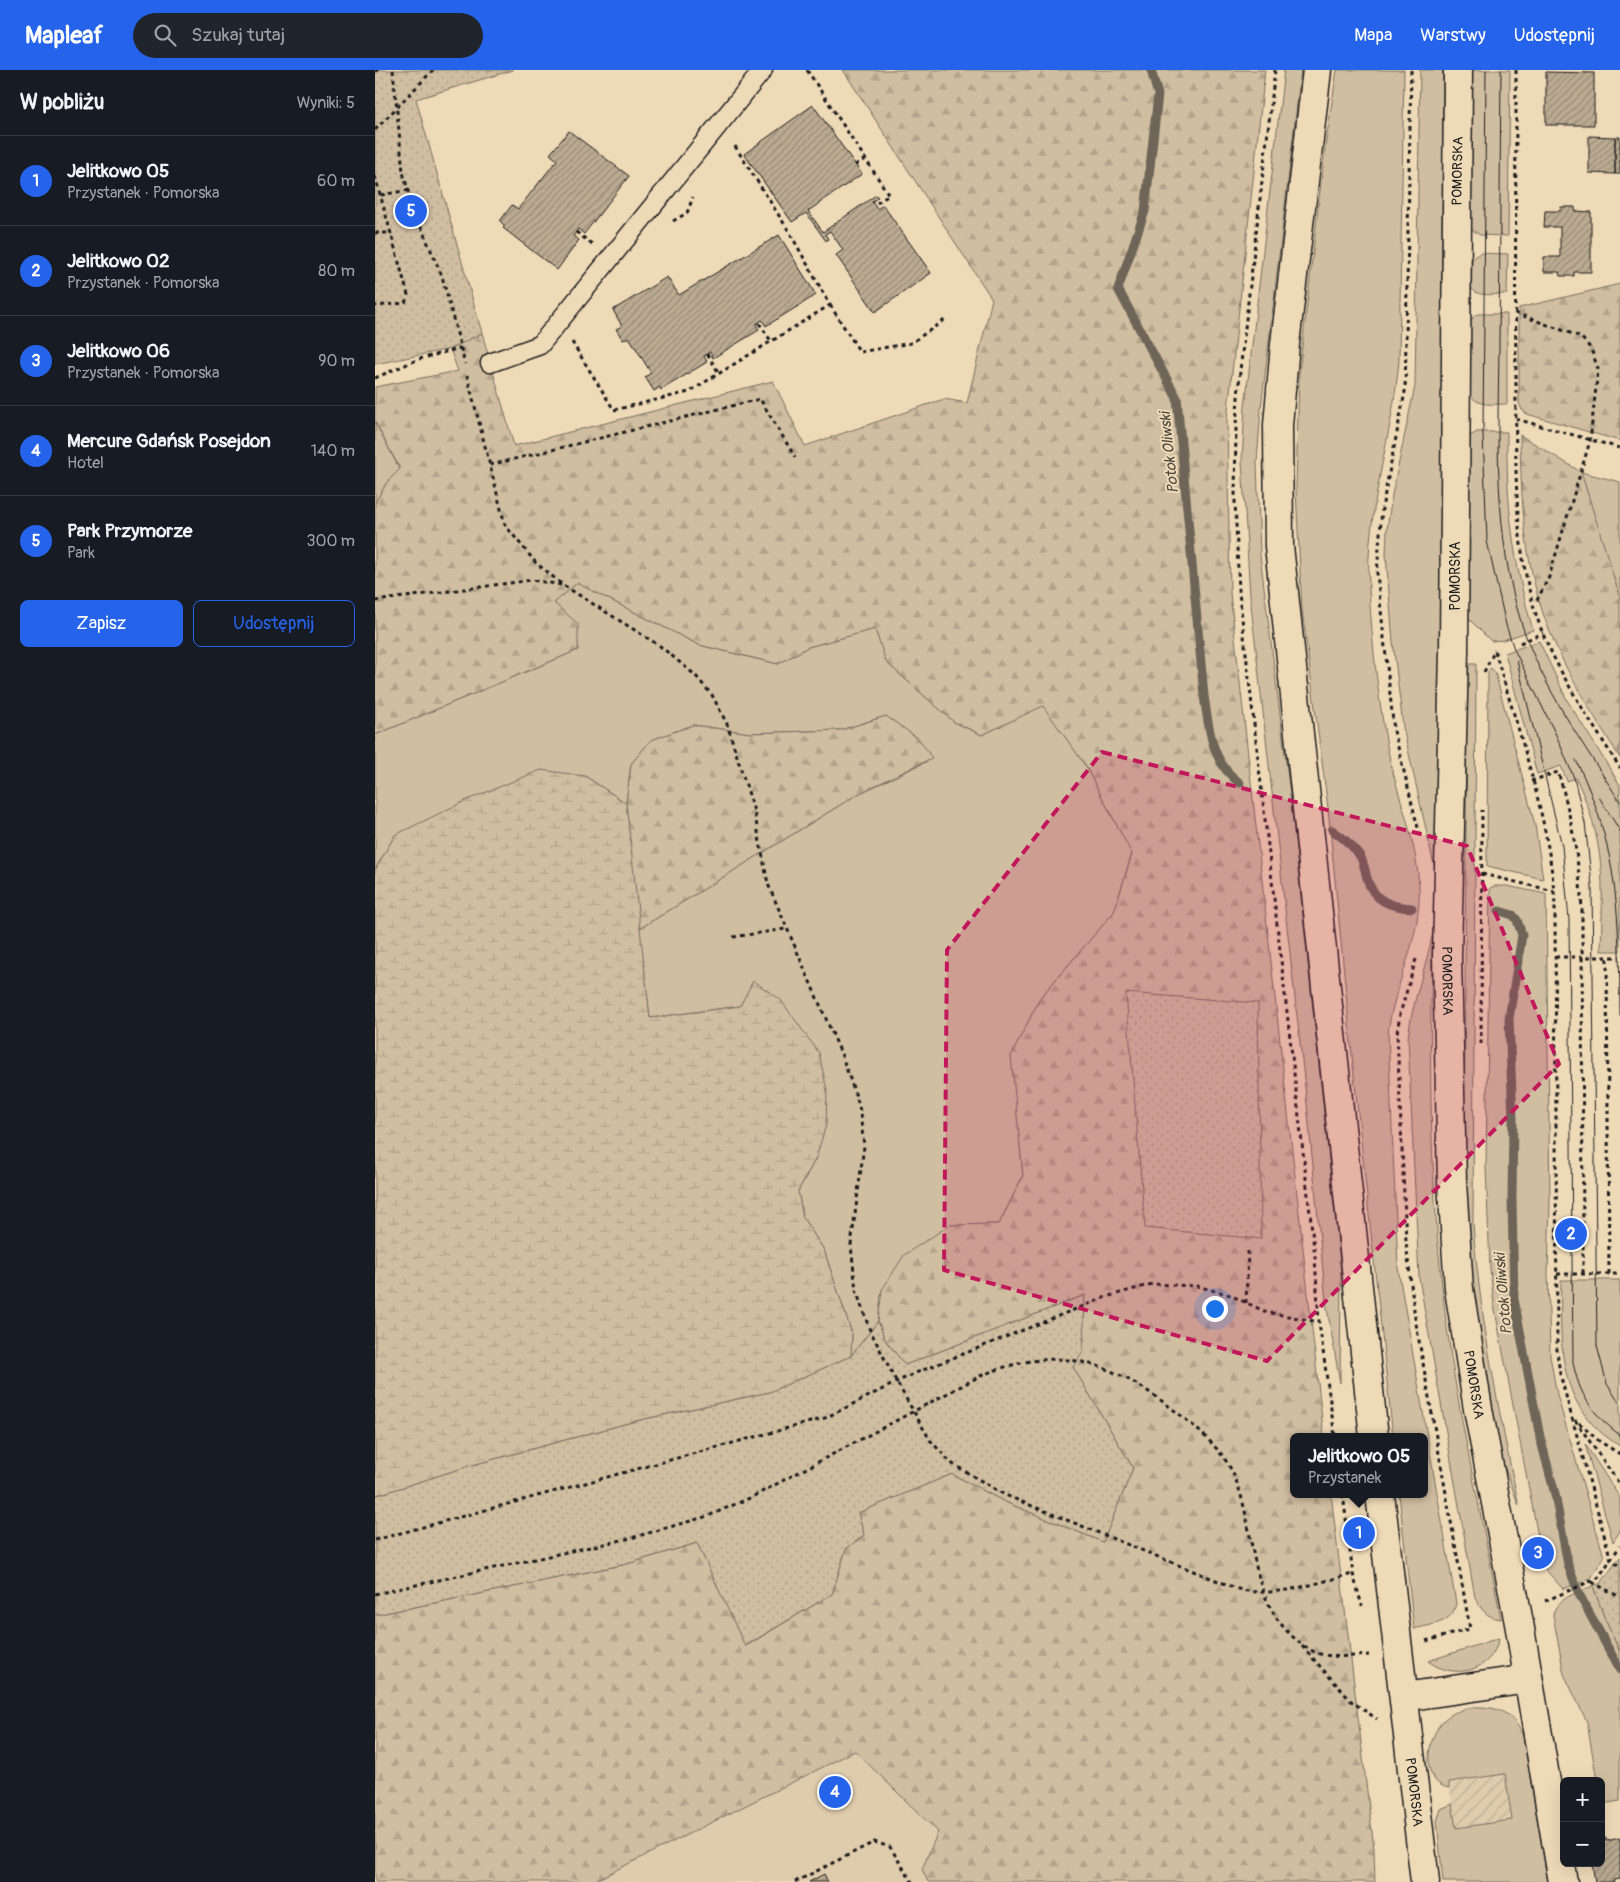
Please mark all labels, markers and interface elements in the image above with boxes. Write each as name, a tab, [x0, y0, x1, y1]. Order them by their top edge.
search box	[133, 13, 483, 58]
text: Mapleaf	[25, 21, 103, 50]
icon: search	[151, 21, 179, 49]
text: Szukaj tutaj	[191, 23, 285, 47]
text: Mapa	[1354, 24, 1392, 47]
text: Warstwy	[1420, 24, 1486, 47]
text: Udostępnij	[1514, 24, 1595, 47]
text: W pobliżu	[20, 89, 104, 116]
text: Wyniki: 5	[297, 93, 355, 113]
street label: POMORSKA	[1448, 136, 1467, 206]
text: Jelitkowo 05	[67, 159, 169, 183]
text: 1	[33, 171, 39, 191]
text: 60 m	[317, 171, 355, 191]
text: Przystanek · Pomorska	[67, 183, 219, 203]
pin: 5	[395, 192, 427, 230]
text: Jelitkowo 02	[67, 249, 170, 273]
text: 2	[32, 261, 40, 281]
text: 80 m	[318, 261, 355, 281]
text: Przystanek · Pomorska	[67, 273, 219, 293]
text: Jelitkowo 06	[67, 339, 170, 363]
text: 3	[32, 351, 40, 371]
text: 90 m	[318, 351, 355, 371]
text: Przystanek · Pomorska	[67, 363, 219, 383]
water label: Potok Oliwski	[1156, 409, 1183, 494]
text: Mercure Gdańsk Posejdon	[67, 429, 271, 453]
text: 4	[31, 441, 41, 461]
text: 140 m	[311, 441, 355, 461]
text: Hotel	[67, 453, 104, 473]
text: Park Przymorze	[67, 519, 192, 543]
text: 5	[32, 531, 40, 551]
text: 300 m	[307, 531, 355, 551]
street label: POMORSKA	[1447, 541, 1464, 611]
text: Park	[67, 543, 95, 563]
button: Zapisz	[20, 600, 183, 647]
button: Udostępnij	[193, 600, 355, 647]
street label: POMORSKA	[1438, 946, 1456, 1016]
pin: 2	[1555, 1215, 1587, 1253]
water label: Potok Oliwski	[1490, 1250, 1517, 1335]
your location	[1202, 1296, 1228, 1322]
street label: POMORSKA	[1460, 1349, 1488, 1420]
popup	[1290, 1433, 1428, 1498]
text: Jelitkowo 05	[1308, 1444, 1410, 1468]
text: Przystanek	[1308, 1468, 1381, 1488]
pin: 1	[1343, 1514, 1375, 1552]
pin: 3	[1522, 1534, 1554, 1572]
street label: POMORSKA	[1402, 1757, 1427, 1828]
pin: 4	[819, 1773, 851, 1811]
map controls	[1560, 1777, 1605, 1867]
button: +	[1560, 1777, 1605, 1822]
button: −	[1560, 1822, 1605, 1867]

